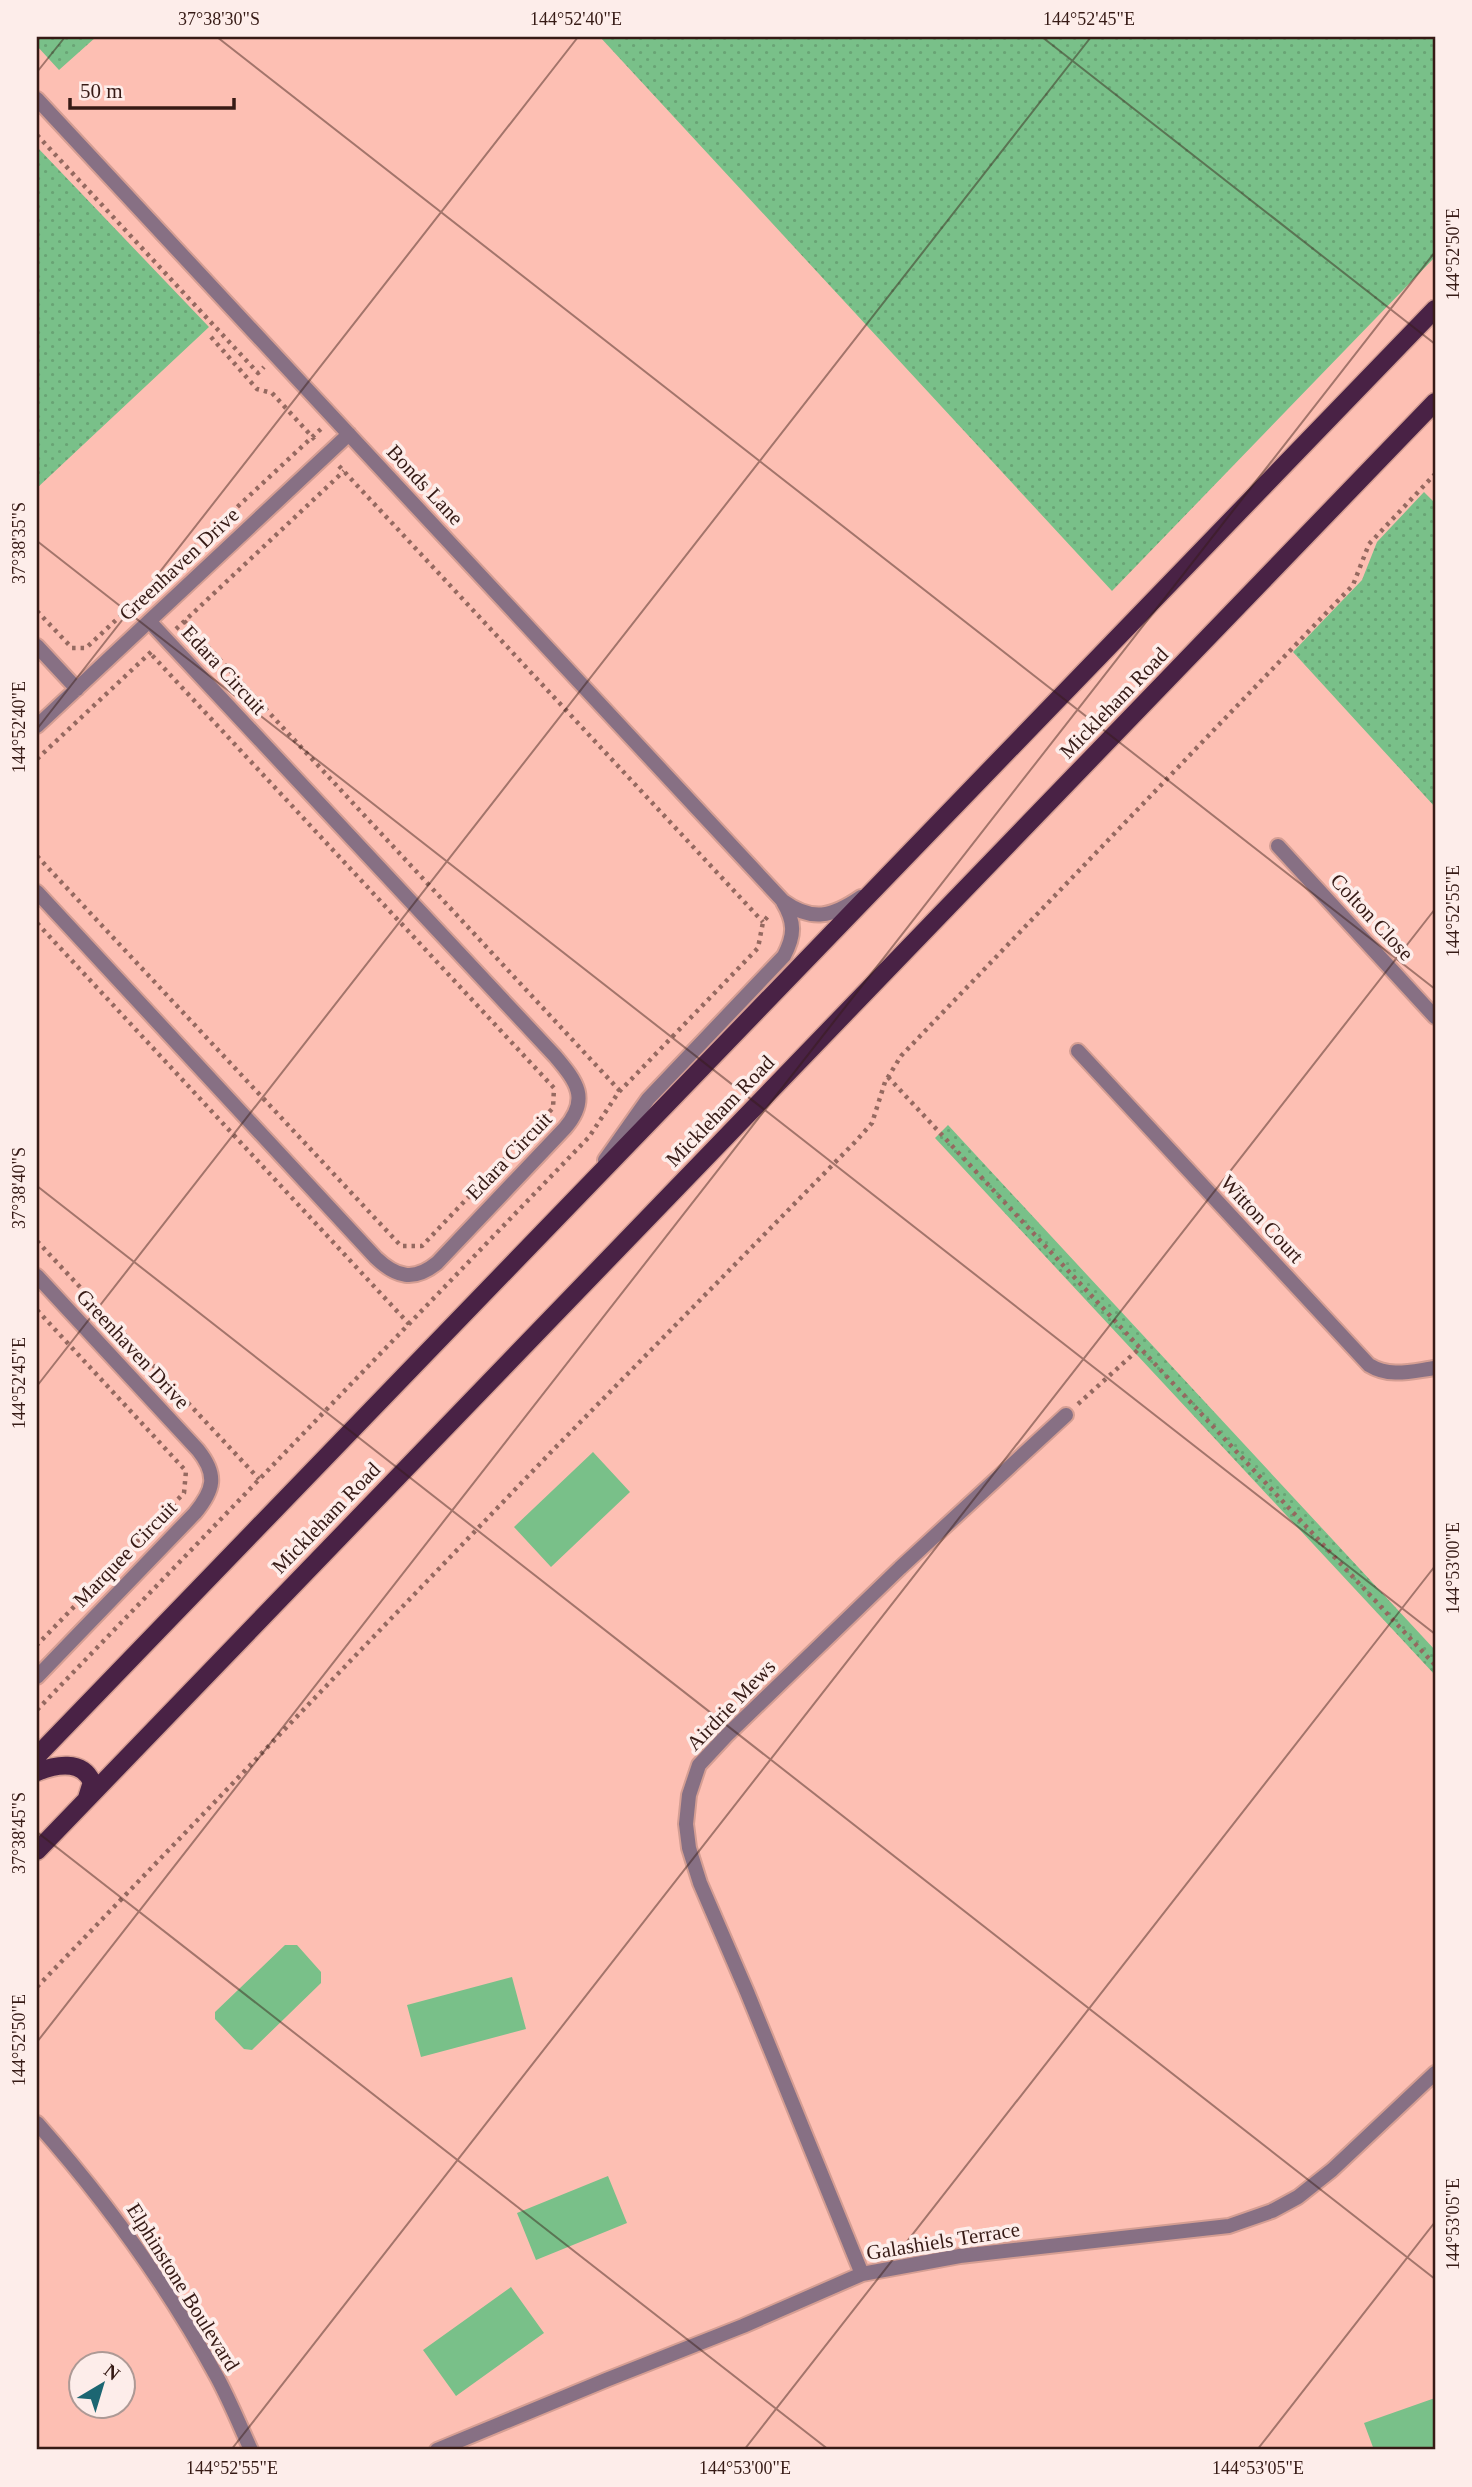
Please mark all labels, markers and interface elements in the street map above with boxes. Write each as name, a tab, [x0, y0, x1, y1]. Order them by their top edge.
text: 37°38'30"S	[178, 9, 260, 29]
text: 144°52'40"E	[530, 9, 622, 29]
text: 144°52'45"E	[1043, 9, 1135, 29]
scale bar	[70, 66, 234, 110]
text: 50 m	[80, 79, 123, 103]
text: 144°52'50"E	[1443, 208, 1463, 300]
street label: Bonds Lane	[382, 440, 468, 530]
text: 37°38'35"S	[9, 502, 29, 584]
street label: Greenhaven Drive	[114, 503, 244, 625]
street label: Edara Circuit	[177, 621, 271, 719]
street label: Mickleham Road	[1055, 642, 1173, 764]
text: 144°52'40"E	[9, 681, 29, 773]
text: 144°52'55"E	[1443, 865, 1463, 957]
street label: Colton Close	[1326, 868, 1418, 966]
street label: Mickleham Road	[661, 1050, 779, 1172]
street label: Edara Circuit	[461, 1107, 557, 1205]
text: 37°38'40"S	[9, 1147, 29, 1229]
street label: Witton Court	[1216, 1170, 1309, 1268]
street label: Greenhaven Drive	[72, 1284, 194, 1414]
text: 144°52'45"E	[9, 1337, 29, 1429]
street label: Mickleham Road	[267, 1457, 385, 1579]
street label: Marquee Circuit	[68, 1496, 182, 1612]
text: 144°53'00"E	[1443, 1522, 1463, 1614]
street label: Airdrie Mews	[682, 1654, 780, 1756]
text: 37°38'45"S	[9, 1792, 29, 1874]
text: 144°52'50"E	[9, 1994, 29, 2086]
text: 144°53'05"E	[1443, 2178, 1463, 2270]
street label: Elphinstone Boulevard	[122, 2199, 245, 2376]
street label: Galashiels Terrace	[865, 2217, 1021, 2265]
north arrow	[66, 2350, 136, 2420]
text: N	[100, 2359, 124, 2385]
text: 144°52'55"E	[186, 2458, 278, 2478]
text: 144°53'00"E	[699, 2458, 791, 2478]
text: 144°53'05"E	[1212, 2458, 1304, 2478]

